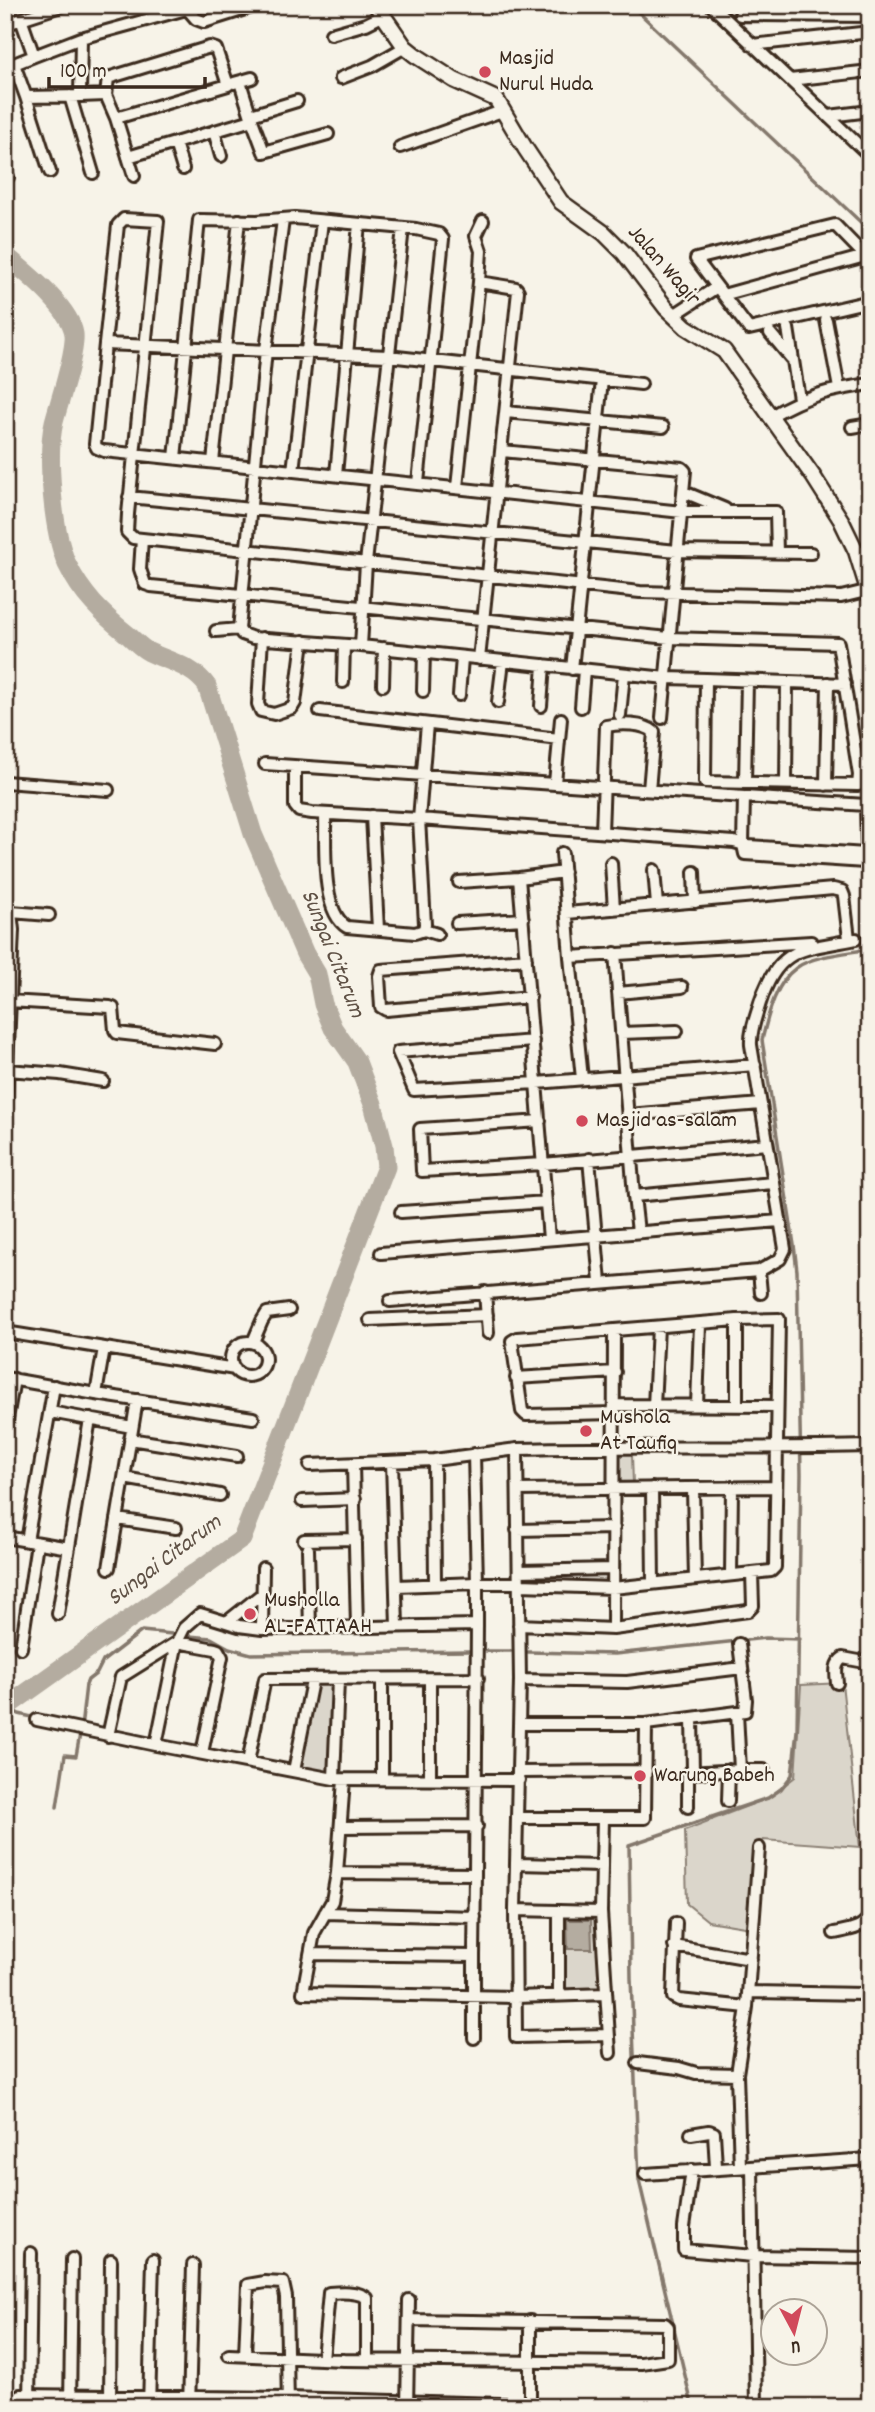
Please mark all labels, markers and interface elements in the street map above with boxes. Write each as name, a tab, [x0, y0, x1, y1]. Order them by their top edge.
place label: Masjid Nurul Huda	[499, 43, 594, 102]
scale bar	[49, 46, 205, 90]
text: 100 m	[60, 58, 107, 88]
marker: Masjid Nurul Huda	[477, 64, 493, 80]
street label: Jalan Wagir	[618, 218, 708, 314]
water label: Sungai Citarum	[291, 885, 373, 1024]
place label: Masjid as-salam	[596, 1105, 737, 1138]
marker: Masjid as-salam	[574, 1113, 590, 1129]
place label: Mushola At Taufiq	[600, 1402, 677, 1461]
marker: Mushola At Taufiq	[578, 1423, 594, 1439]
water label: Sungai Citarum	[101, 1506, 230, 1615]
place label: Musholla AL-FATTAAH	[264, 1585, 372, 1644]
marker: Musholla AL-FATTAAH	[242, 1606, 258, 1622]
place label: Warung Babeh	[654, 1760, 775, 1793]
marker: Warung Babeh	[632, 1768, 648, 1784]
north arrow	[760, 2296, 830, 2366]
text: U	[789, 2331, 802, 2359]

